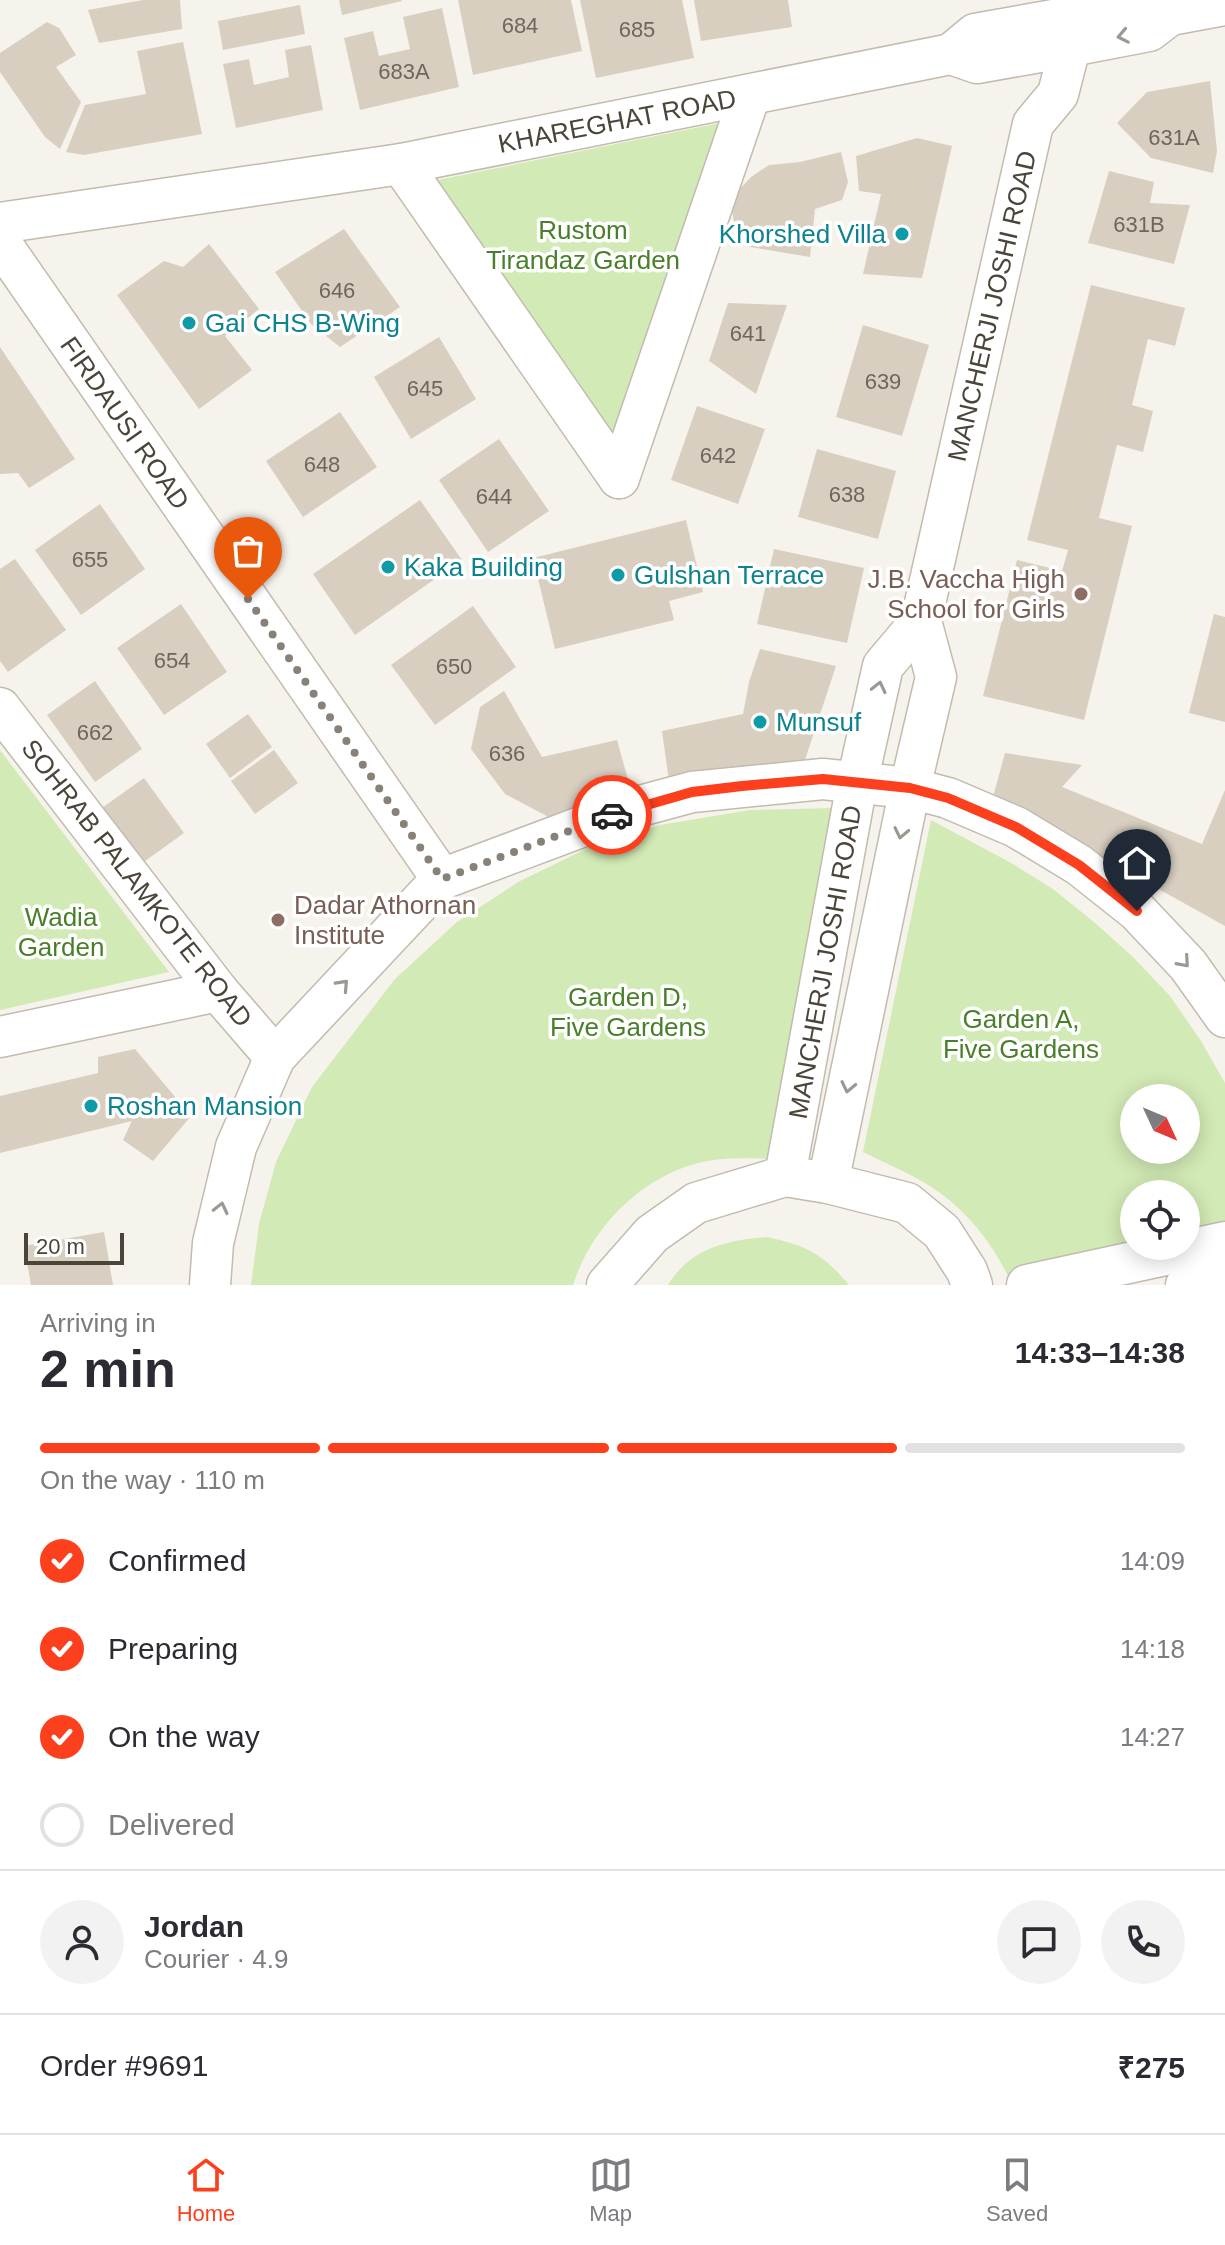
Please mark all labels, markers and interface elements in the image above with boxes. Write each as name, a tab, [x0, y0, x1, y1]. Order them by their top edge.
house number: 684	[502, 13, 538, 38]
house number: 685	[619, 17, 655, 42]
one-way arrow	[1117, 27, 1130, 44]
house number: 683A	[378, 59, 430, 84]
street label: KHAREGHAT ROAD	[495, 83, 739, 159]
house number: 631A	[1148, 125, 1200, 150]
street label: MANCHERJI JOSHI ROAD	[942, 148, 1042, 464]
house number: 631B	[1113, 212, 1165, 237]
park label: Rustom Tirandaz Garden	[486, 215, 680, 275]
place label: Khorshed Villa	[719, 219, 887, 249]
marker: Khorshed Villa	[893, 225, 911, 243]
house number: 646	[319, 278, 355, 303]
place label: Gai CHS B-Wing	[205, 308, 400, 338]
marker: Gai CHS B-Wing	[180, 314, 198, 332]
house number: 641	[730, 321, 766, 346]
street label: FIRDAUSI ROAD	[54, 331, 196, 515]
house number: 639	[865, 369, 901, 394]
house number: 645	[407, 376, 443, 401]
house number: 642	[700, 443, 736, 468]
house number: 648	[304, 452, 340, 477]
house number: 638	[829, 482, 865, 507]
house number: 644	[476, 484, 512, 509]
pin	[214, 517, 282, 599]
icon: bag	[226, 529, 270, 573]
house number: 655	[72, 547, 108, 572]
place label: Kaka Building	[404, 552, 563, 582]
marker: Kaka Building	[379, 558, 397, 576]
place label: Gulshan Terrace	[634, 560, 824, 590]
place label: J.B. Vaccha High School for Girls	[867, 564, 1065, 624]
marker: Gulshan Terrace	[609, 566, 627, 584]
marker: J.B. Vaccha High School for Girls	[1072, 585, 1090, 603]
house number: 654	[154, 648, 190, 673]
house number: 650	[436, 654, 472, 679]
one-way arrow	[870, 680, 887, 694]
place label: Munsuf	[776, 707, 862, 737]
marker: Munsuf	[751, 713, 769, 731]
house number: 662	[77, 720, 113, 745]
street label: SOHRAB PALAMKOTE ROAD	[15, 733, 259, 1033]
house number: 636	[489, 741, 525, 766]
courier	[572, 775, 652, 855]
icon: car	[590, 793, 634, 837]
street label: MANCHERJI JOSHI ROAD	[783, 803, 867, 1121]
one-way arrow	[893, 825, 910, 839]
pin	[1103, 829, 1171, 911]
icon: home	[1115, 841, 1159, 885]
place label: Dadar Athornan Institute	[294, 890, 476, 950]
park label: Wadia Garden	[18, 902, 104, 962]
marker: Dadar Athornan Institute	[269, 911, 287, 929]
one-way arrow	[1174, 952, 1189, 967]
one-way arrow	[333, 980, 348, 994]
park label: Garden D, Five Gardens	[550, 982, 706, 1042]
park label: Garden A, Five Gardens	[943, 1004, 1099, 1064]
one-way arrow	[840, 1080, 857, 1094]
north arrow	[1120, 1084, 1200, 1164]
map controls	[1120, 1084, 1200, 1260]
place label: Roshan Mansion	[107, 1091, 302, 1121]
marker: Roshan Mansion	[82, 1097, 100, 1115]
button: locate	[1120, 1180, 1200, 1260]
one-way arrow	[212, 1202, 229, 1215]
scale bar	[24, 1229, 124, 1265]
text: 20 m	[36, 1234, 85, 1259]
text: Arriving in	[40, 1308, 156, 1338]
text: 14:33–14:38	[1015, 1336, 1185, 1369]
text: 2 min	[40, 1340, 176, 1398]
text: On the way · 110 m	[40, 1465, 265, 1495]
icon: check	[40, 1539, 84, 1583]
text: Confirmed	[108, 1544, 246, 1577]
text: 14:09	[1120, 1546, 1185, 1576]
icon: check	[40, 1627, 84, 1671]
text: Preparing	[108, 1632, 238, 1665]
text: 14:18	[1120, 1634, 1185, 1664]
icon: check	[40, 1715, 84, 1759]
text: On the way	[108, 1720, 260, 1753]
text: 14:27	[1120, 1722, 1185, 1752]
text: Delivered	[108, 1808, 235, 1841]
button: person	[40, 1900, 124, 1984]
button: chat	[997, 1900, 1081, 1984]
button: phone	[1101, 1900, 1185, 1984]
text: Jordan	[144, 1910, 244, 1943]
text: Courier · 4.9	[144, 1944, 289, 1974]
text: Order #9691	[40, 2049, 208, 2082]
text: ₹275	[1118, 2051, 1185, 2084]
tab: Home	[177, 2153, 235, 2227]
tab: Map	[589, 2153, 633, 2227]
tab: Saved	[986, 2153, 1048, 2227]

